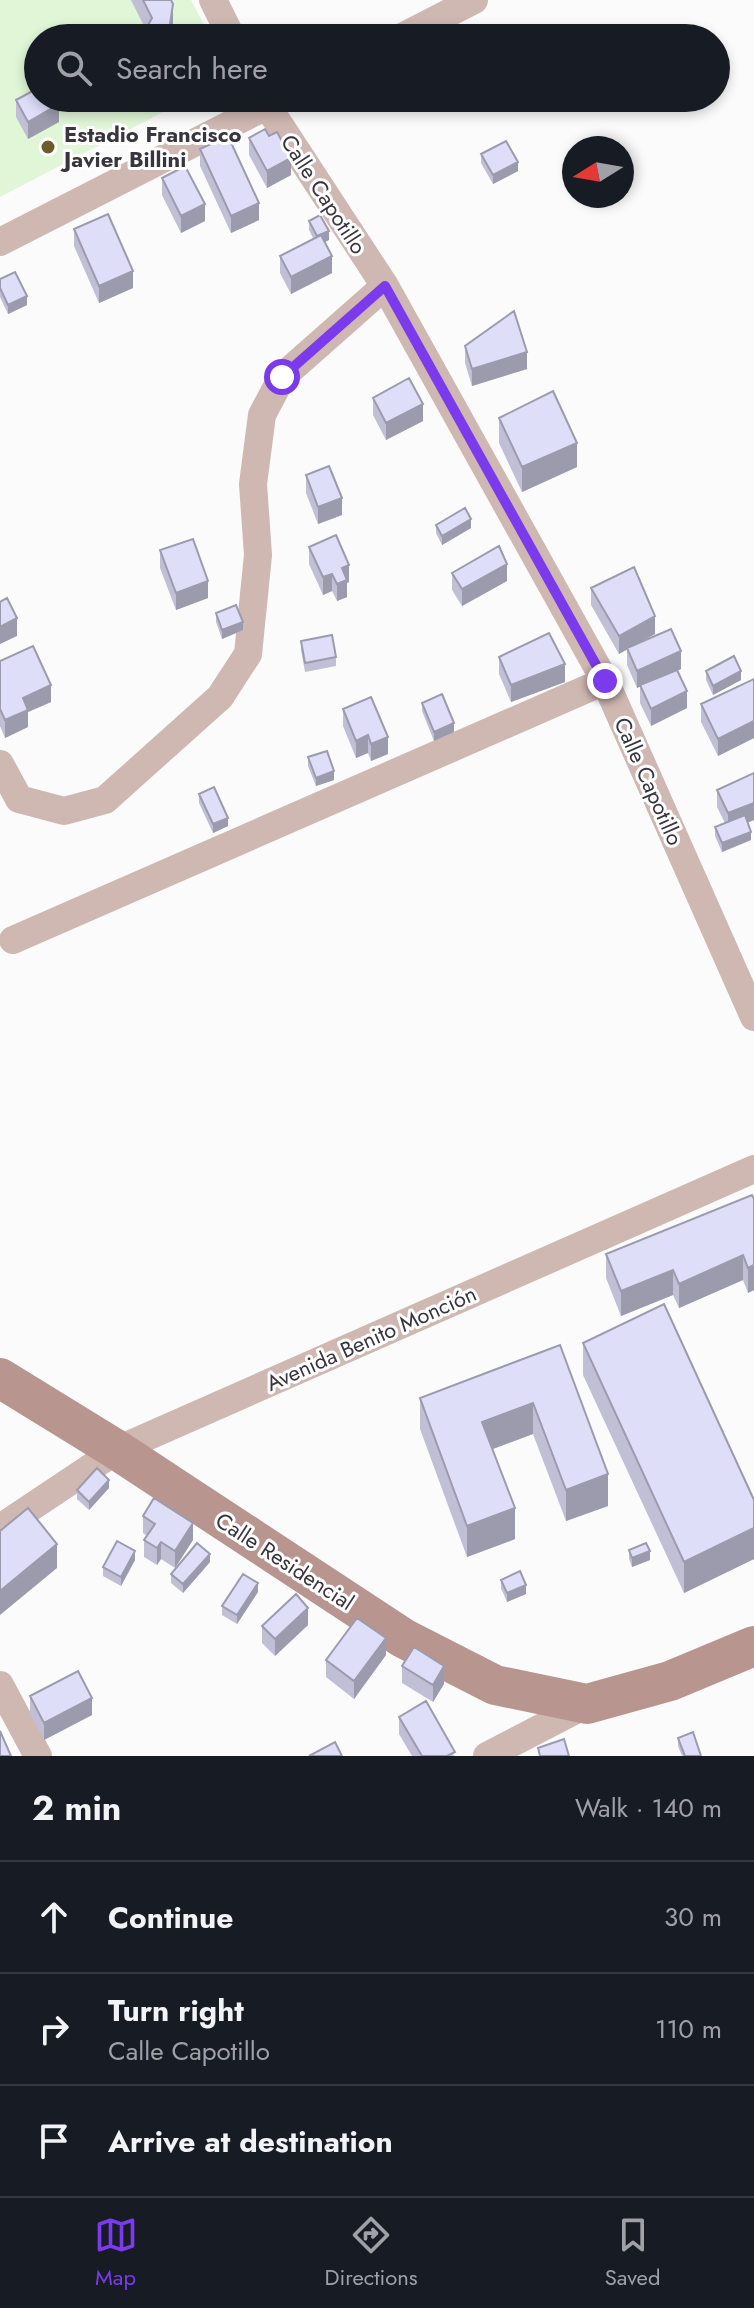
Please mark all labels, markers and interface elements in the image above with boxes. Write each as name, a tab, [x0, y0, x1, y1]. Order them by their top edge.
search box	[24, 24, 730, 112]
icon: search	[52, 46, 96, 90]
text: Search here	[116, 47, 268, 90]
place label: Estadio Francisco Javier Billini	[60, 118, 241, 175]
street label: Calle Capotillo	[273, 128, 375, 260]
north arrow	[562, 136, 634, 208]
marker: Estadio Francisco Javier Billini	[39, 138, 57, 156]
route start	[264, 359, 300, 395]
route end	[587, 663, 623, 699]
street label: Calle Capotillo	[607, 712, 691, 850]
street label: Avenida Benito Monción	[261, 1277, 481, 1399]
street label: Calle Residencial	[210, 1504, 360, 1618]
text: 2 min	[32, 1784, 121, 1833]
text: Walk · 140 m	[575, 1789, 722, 1827]
icon: ahead	[32, 1895, 76, 1939]
text: Continue	[108, 1896, 234, 1939]
text: 30 m	[664, 1898, 722, 1936]
text: Turn right	[108, 1989, 244, 2032]
icon: right	[32, 2007, 76, 2051]
text: 110 m	[655, 2010, 722, 2048]
text: Calle Capotillo	[108, 2032, 270, 2070]
icon: arrive	[32, 2119, 76, 2163]
text: Arrive at destination	[108, 2120, 393, 2163]
tab: Map	[94, 2213, 138, 2293]
tab: Directions	[325, 2213, 418, 2293]
tab: Saved	[605, 2213, 660, 2293]

